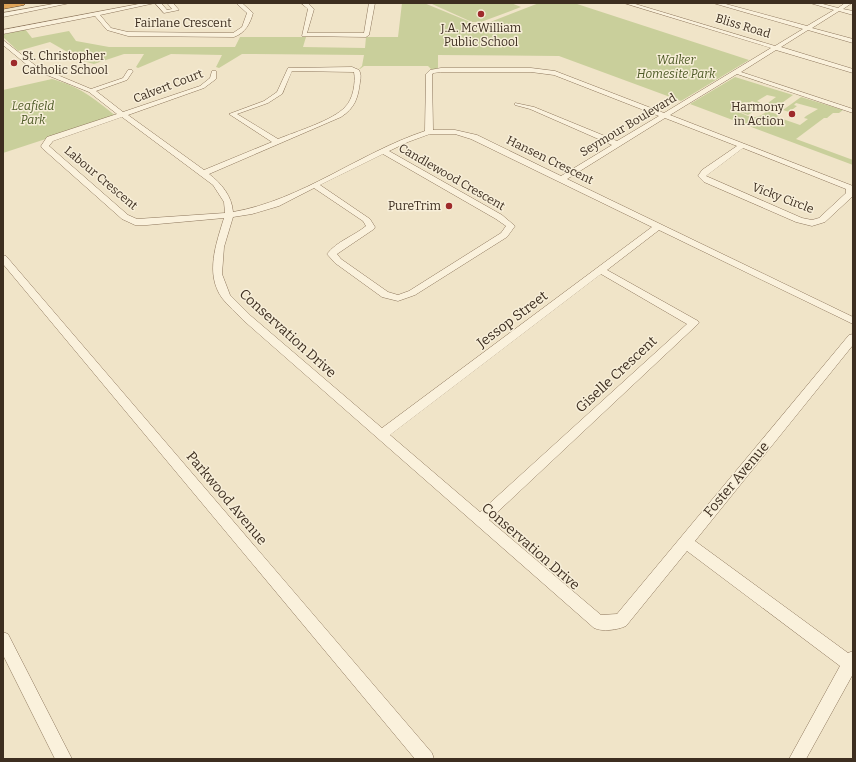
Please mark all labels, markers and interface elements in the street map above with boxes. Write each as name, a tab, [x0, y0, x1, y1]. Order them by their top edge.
marker: J.A. McWilliam Public School	[476, 9, 486, 19]
street label: Bliss Road	[714, 11, 772, 41]
street label: Fairlane Crescent	[134, 16, 232, 30]
place label: J.A. McWilliam Public School	[440, 21, 522, 49]
place label: St. Christopher Catholic School	[22, 49, 108, 77]
park label: Walker Homesite Park	[636, 53, 716, 81]
marker: St. Christopher Catholic School	[9, 58, 19, 68]
street label: Calvert Court	[131, 66, 205, 106]
street label: Seymour Boulevard	[577, 91, 679, 159]
park label: Leafield Park	[12, 99, 54, 127]
place label: Harmony in Action	[731, 100, 785, 128]
marker: Harmony in Action	[787, 109, 797, 119]
street label: Hansen Crescent	[504, 133, 596, 187]
street label: Candlewood Crescent	[396, 141, 508, 213]
street label: Labour Crescent	[62, 143, 141, 213]
street label: Vicky Circle	[750, 180, 816, 216]
place label: PureTrim	[388, 199, 442, 213]
marker: PureTrim	[444, 201, 454, 211]
street label: Conservation Drive	[236, 285, 340, 381]
street label: Jessop Street	[473, 287, 551, 352]
street label: Giselle Crescent	[572, 332, 660, 416]
street label: Foster Avenue	[700, 438, 773, 520]
street label: Parkwood Avenue	[183, 448, 271, 548]
street label: Conservation Drive	[478, 499, 583, 594]

